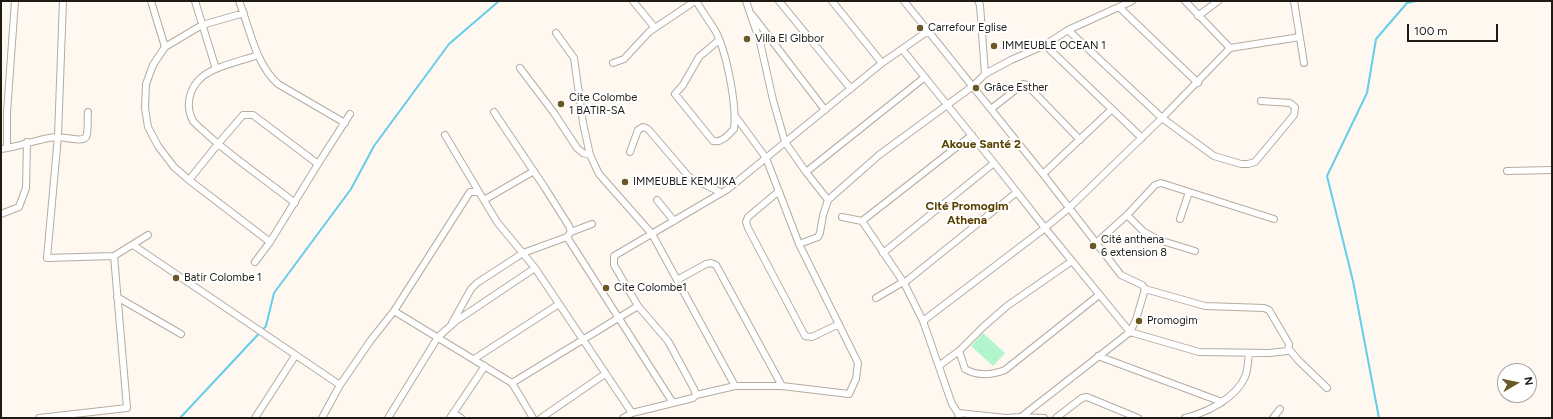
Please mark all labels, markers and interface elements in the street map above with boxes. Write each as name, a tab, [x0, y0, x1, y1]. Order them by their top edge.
scale bar	[1409, 16, 1500, 42]
place label: Carrefour Eglise	[928, 21, 1007, 35]
marker: Carrefour Eglise	[915, 23, 925, 33]
text: 100 m	[1414, 24, 1448, 38]
place label: Villa El GIbbor	[755, 32, 824, 46]
marker: Villa El GIbbor	[742, 34, 752, 44]
place label: IMMEUBLE OCEAN 1	[1002, 39, 1106, 53]
marker: IMMEUBLE OCEAN 1	[989, 41, 999, 51]
place label: Grâce Esther	[984, 81, 1048, 95]
marker: Grâce Esther	[971, 83, 981, 93]
place label: Cite Colombe 1 BATIR-SA	[569, 91, 637, 117]
marker: Cite Colombe 1 BATIR-SA	[556, 99, 566, 109]
district label: Akoue Santé 2	[941, 137, 1021, 151]
place label: IMMEUBLE KEMJIKA	[633, 175, 736, 189]
marker: IMMEUBLE KEMJIKA	[620, 177, 630, 187]
district label: Cité Promogim Athena	[925, 199, 1009, 227]
place label: Cité anthena 6 extension 8	[1101, 233, 1167, 259]
marker: Cité anthena 6 extension 8	[1088, 241, 1098, 251]
place label: Batir Colombe 1	[184, 271, 262, 285]
marker: Batir Colombe 1	[171, 273, 181, 283]
place label: Cite Colombe1	[614, 281, 687, 295]
marker: Cite Colombe1	[601, 283, 611, 293]
place label: Promogim	[1147, 314, 1198, 328]
marker: Promogim	[1134, 316, 1144, 326]
north arrow	[1497, 363, 1537, 403]
text: N	[1521, 376, 1535, 386]

